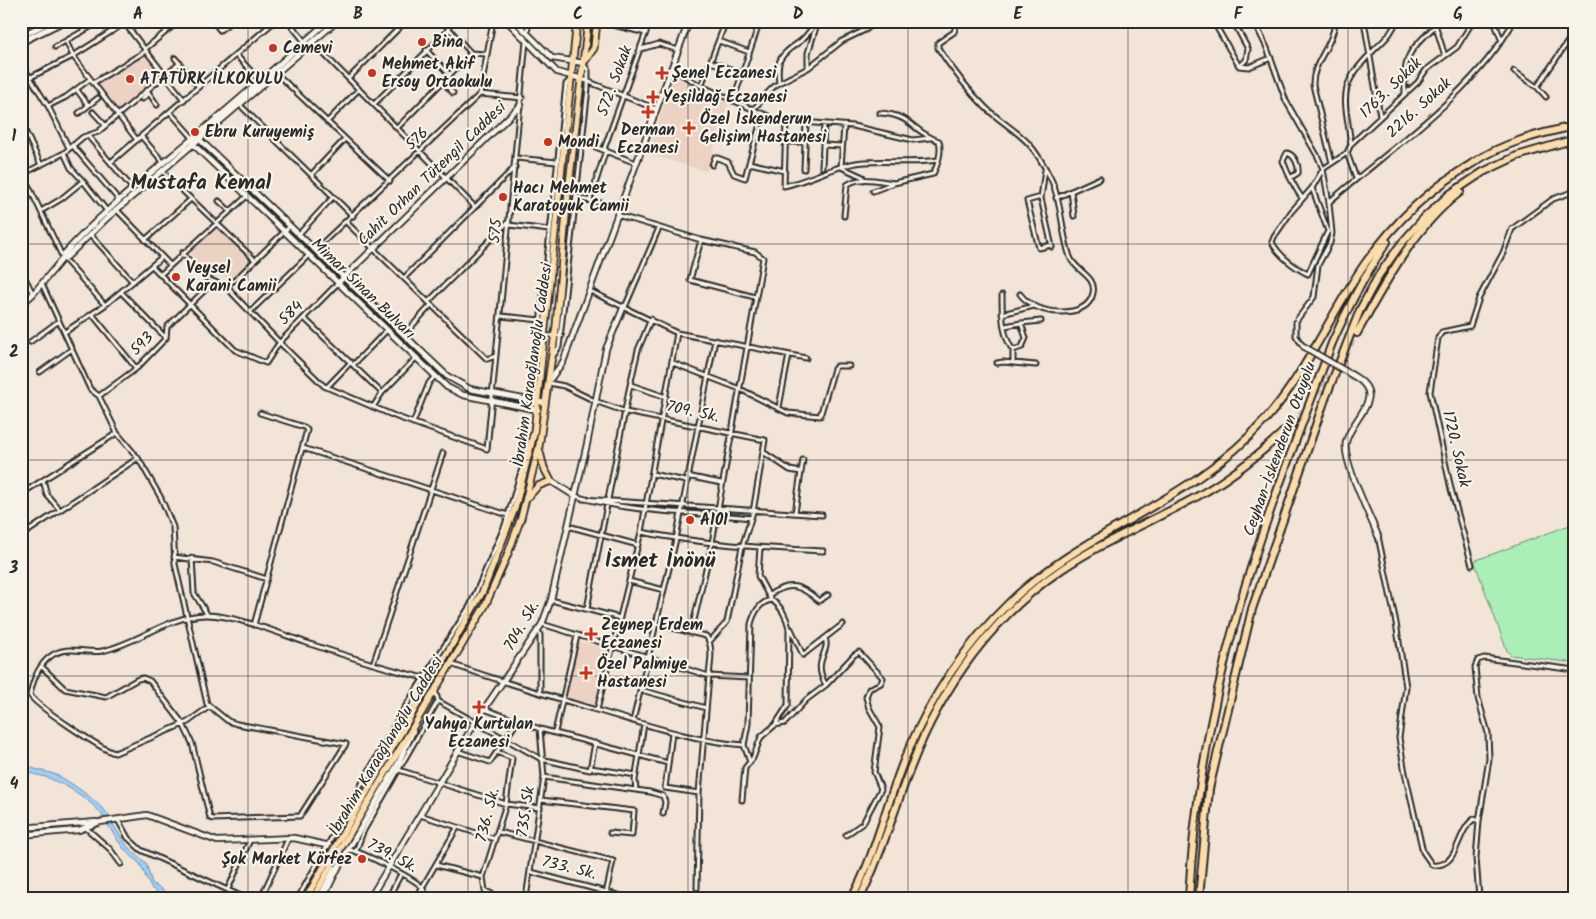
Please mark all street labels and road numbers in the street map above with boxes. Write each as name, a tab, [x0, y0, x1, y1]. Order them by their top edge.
street label: 572. Sokak	[591, 42, 640, 120]
street label: 1763. Sokak	[1354, 51, 1428, 124]
street label: 2216. Sokak	[1381, 71, 1458, 144]
street label: Cahit Orhan Tütengil Caddesi	[352, 95, 513, 252]
street label: 576	[399, 121, 435, 157]
street label: 575	[482, 216, 510, 245]
street label: Mimar Sinan Bulvarı	[305, 232, 421, 346]
street label: İbrahim Karaoğlanoğlu Caddesi	[506, 260, 560, 469]
street label: 584	[273, 294, 310, 331]
street label: 593	[124, 326, 160, 362]
street label: Ceyhan-İskenderun Otoyolu	[1237, 358, 1323, 540]
street label: 709. Sk.	[664, 394, 722, 430]
street label: 1720. Sokak	[1435, 408, 1477, 490]
street label: 704. Sk.	[498, 596, 546, 656]
street label: İbrahim Karaoğlanoğlu Caddesi	[322, 650, 450, 841]
street label: 735. Sk	[510, 784, 542, 839]
street label: 736. Sk.	[469, 785, 507, 845]
street label: 739. Sk.	[362, 832, 422, 880]
street label: 733. Sk.	[539, 849, 599, 887]

